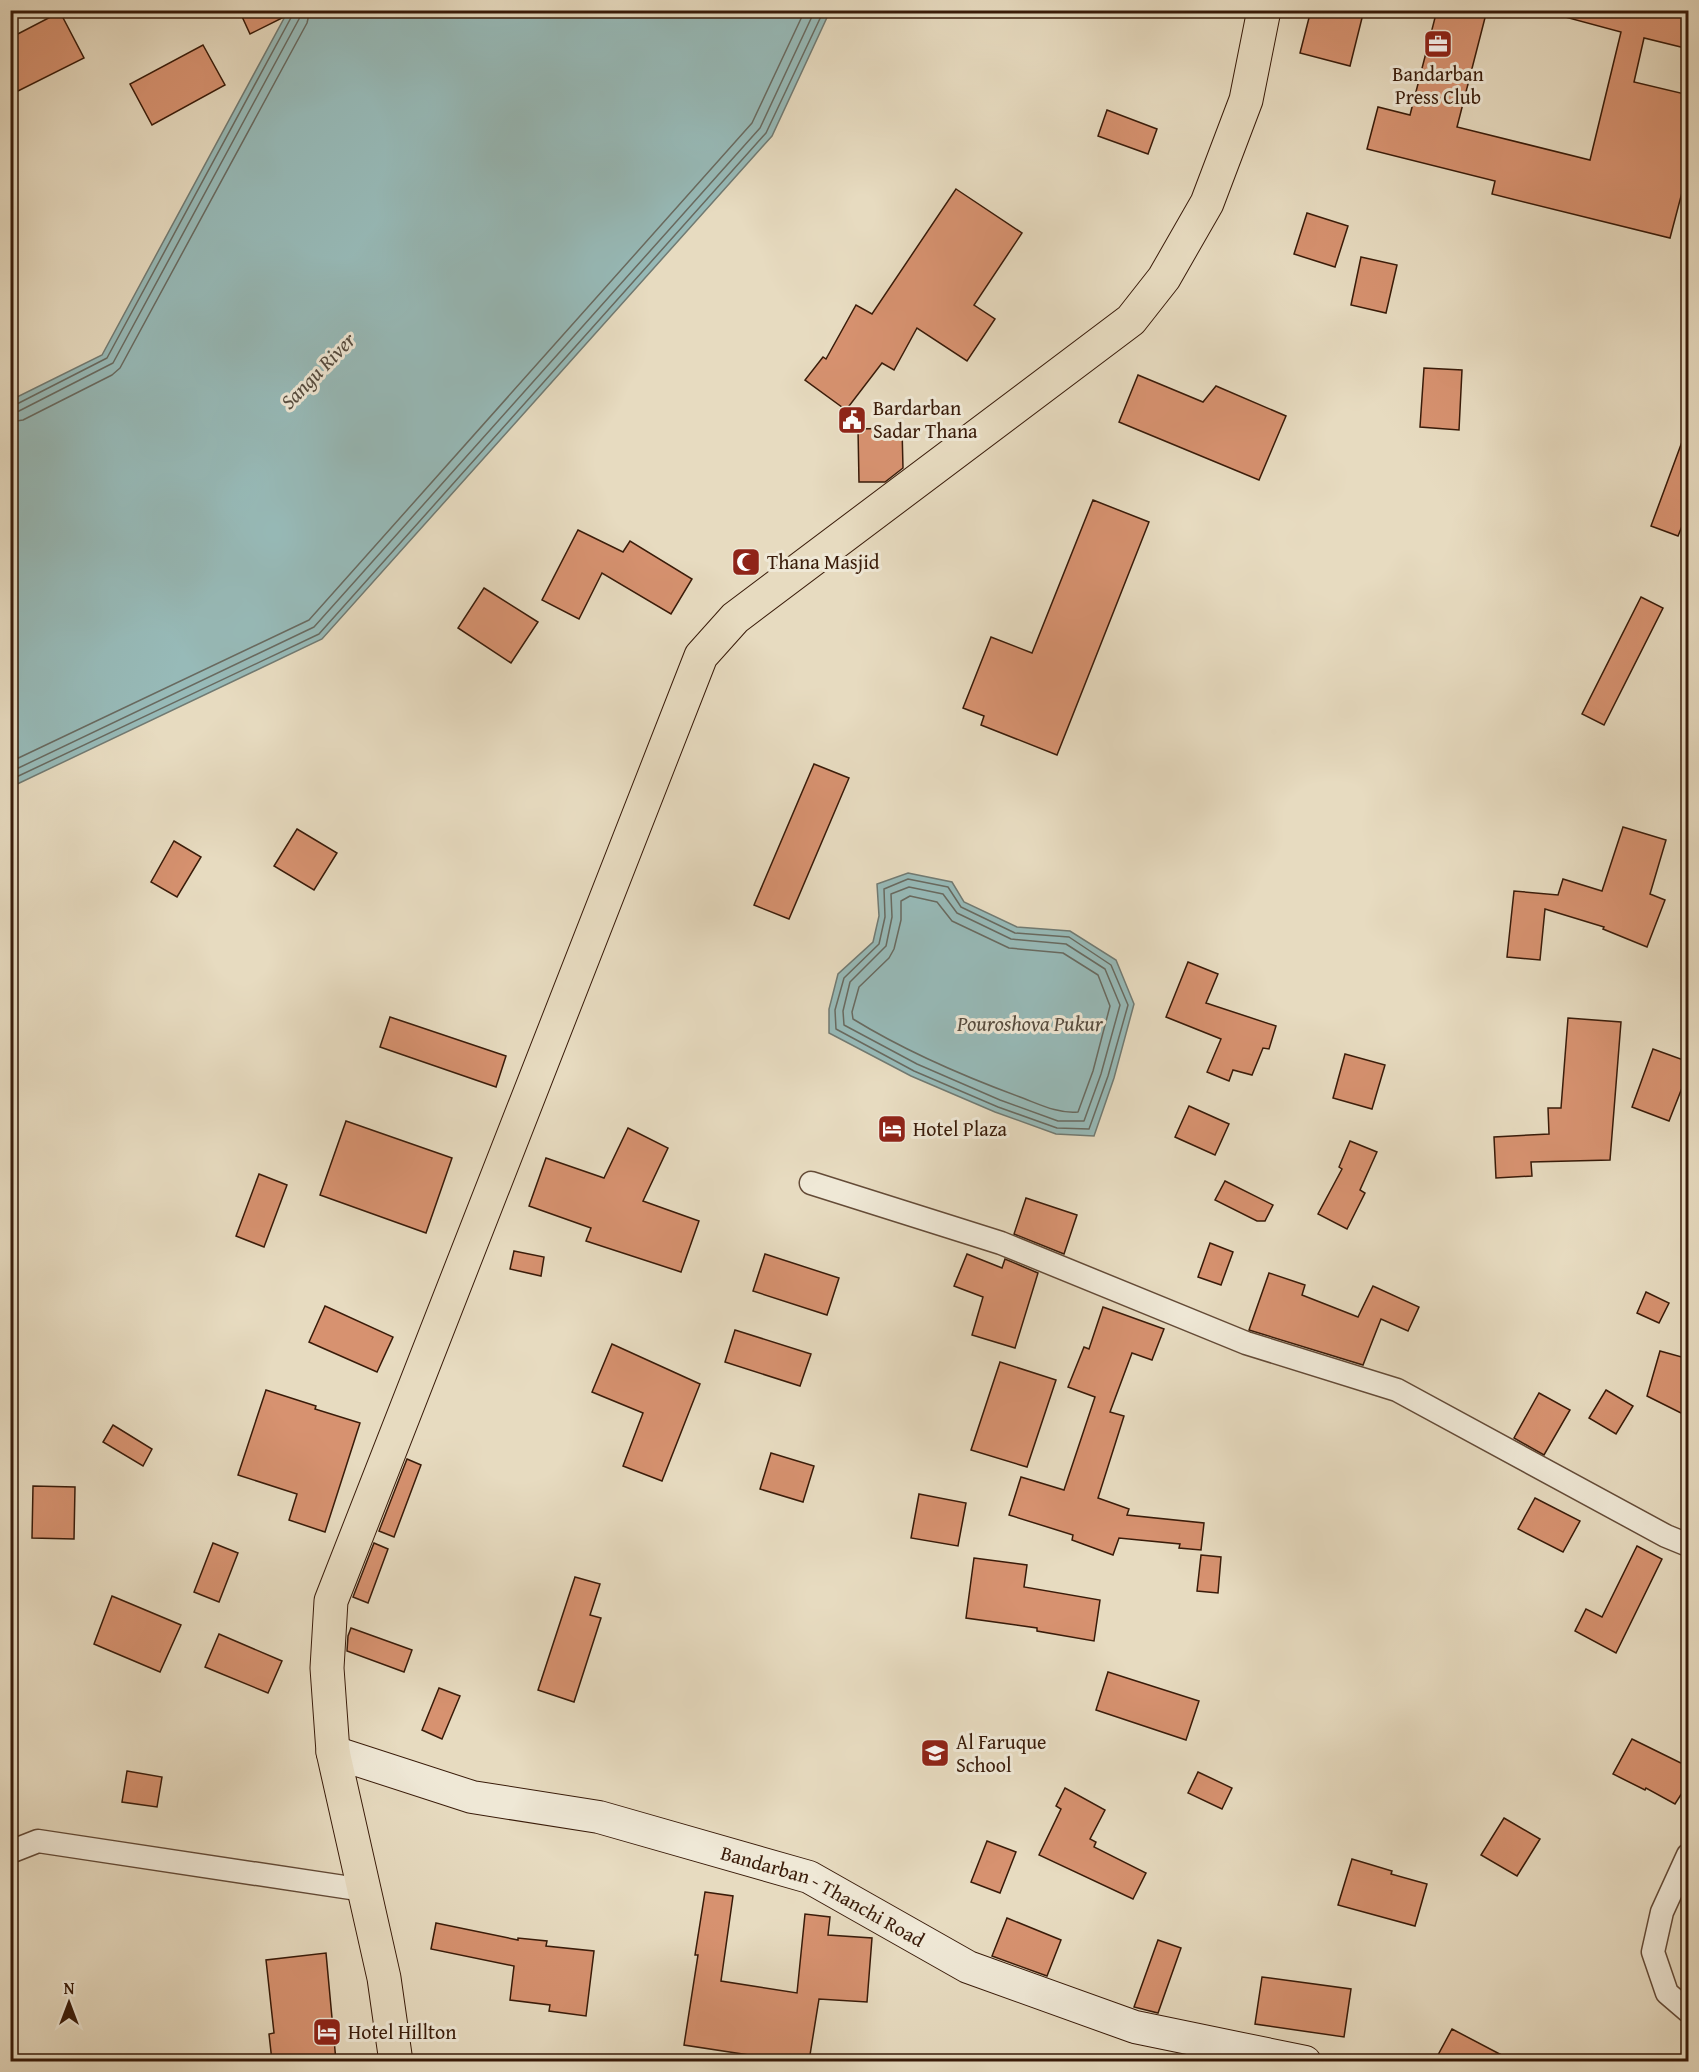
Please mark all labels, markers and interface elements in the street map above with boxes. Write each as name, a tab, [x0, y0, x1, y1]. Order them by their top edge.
office icon: Bandarban Press Club	[1422, 28, 1454, 60]
place label: Bandarban Press Club	[1392, 59, 1484, 111]
water label: Sangu River	[273, 324, 363, 416]
place label: Bardarban Sadar Thana	[873, 393, 978, 445]
public building icon: Bardarban Sadar Thana	[836, 404, 868, 436]
mosque icon: Thana Masjid	[730, 546, 762, 578]
place label: Thana Masjid	[767, 547, 880, 576]
water label: Pouroshova Pukur	[956, 1008, 1104, 1039]
hotel icon: Hotel Plaza	[876, 1113, 908, 1145]
place label: Hotel Plaza	[913, 1114, 1008, 1143]
place label: Al Faruque School	[956, 1727, 1046, 1779]
school or university icon: Al Faruque School	[919, 1737, 951, 1769]
street label: Bandarban - Thanchi Road	[718, 1838, 931, 1954]
north arrow	[39, 1973, 99, 2033]
text: N	[64, 1976, 75, 2000]
hotel icon: Hotel Hillton	[311, 2016, 343, 2048]
place label: Hotel Hillton	[348, 2017, 457, 2046]

